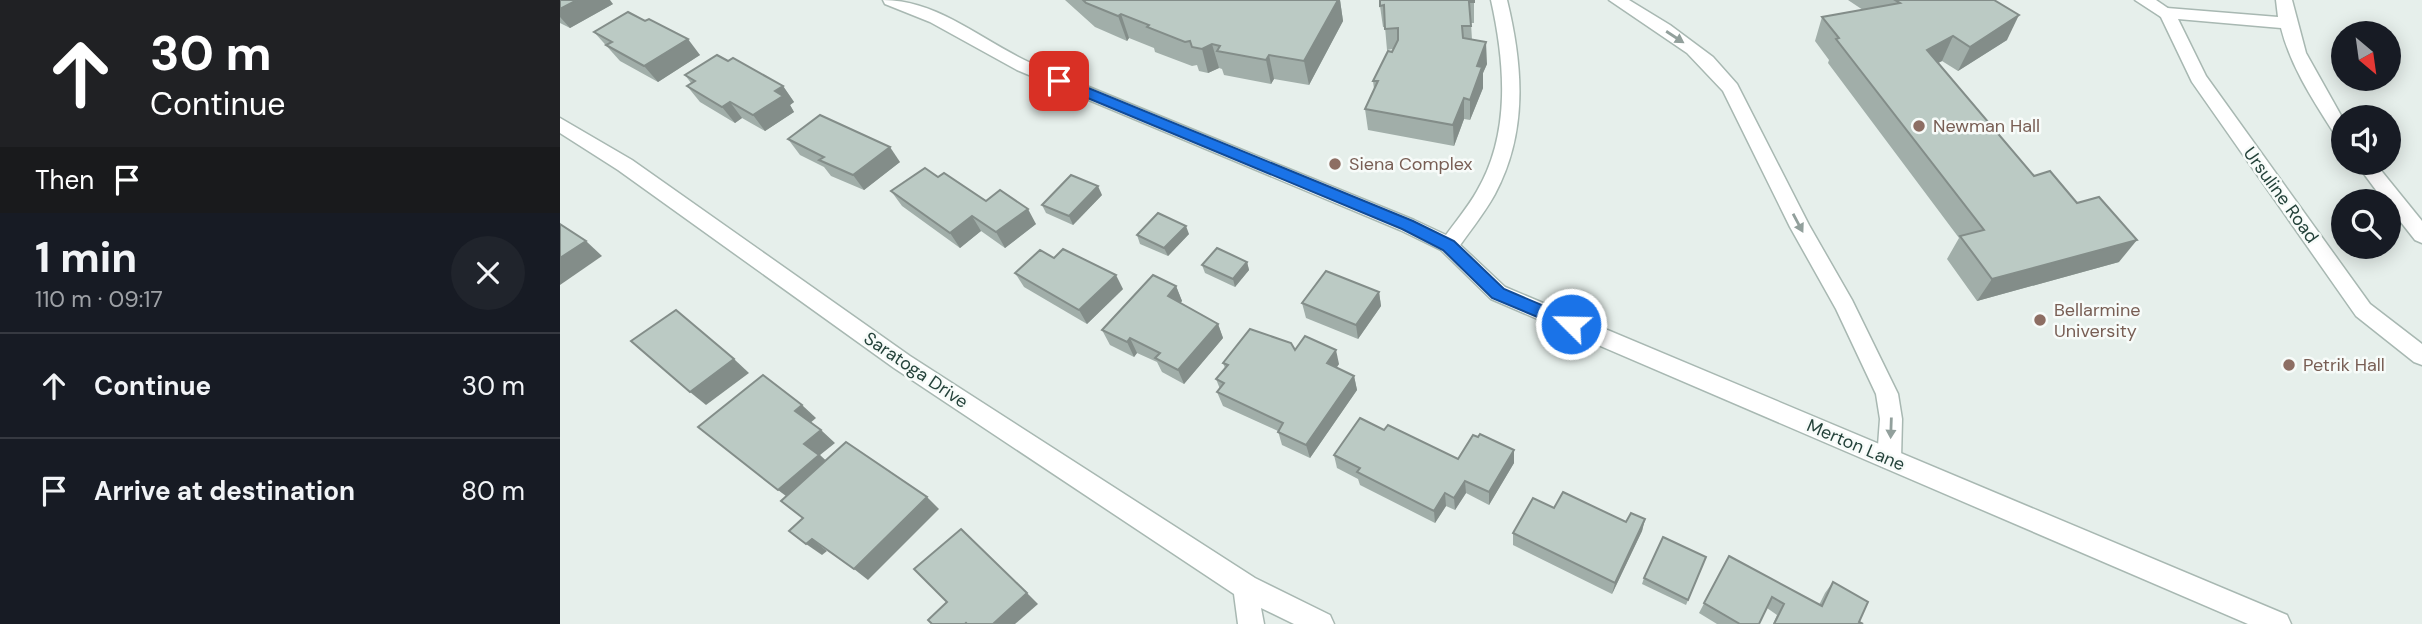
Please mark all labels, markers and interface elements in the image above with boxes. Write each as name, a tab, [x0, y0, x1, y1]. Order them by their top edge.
text: 30 m	[150, 21, 272, 85]
north arrow	[2331, 21, 2401, 91]
map controls	[2331, 21, 2401, 259]
icon: ahead	[35, 28, 126, 119]
one-way arrow	[1665, 30, 1684, 43]
pin	[1029, 51, 1089, 111]
icon: arrive	[1040, 62, 1078, 100]
text: Continue	[150, 83, 285, 125]
button: sound	[2331, 105, 2401, 175]
place label: Newman Hall	[1933, 114, 2040, 138]
marker: Newman Hall	[1911, 118, 1927, 134]
street label: Ursuline Road	[2238, 142, 2324, 248]
place label: Siena Complex	[1349, 152, 1473, 176]
marker: Siena Complex	[1327, 156, 1343, 172]
icon: arrive	[108, 161, 146, 199]
text: Then	[35, 163, 94, 197]
button: search	[2331, 189, 2401, 259]
one-way arrow	[1793, 213, 1804, 233]
text: 1 min	[35, 230, 137, 285]
button: close	[451, 236, 525, 310]
text: 110 m · 09:17	[35, 284, 163, 314]
position arrow	[1534, 287, 1608, 361]
place label: Bellarmine University	[2054, 298, 2140, 343]
marker: Bellarmine University	[2032, 312, 2048, 328]
street label: Saratoga Drive	[859, 326, 973, 414]
place label: Petrik Hall	[2303, 353, 2385, 377]
marker: Petrik Hall	[2281, 357, 2297, 373]
icon: ahead	[35, 367, 73, 405]
text: Continue	[94, 369, 211, 403]
text: 30 m	[462, 369, 525, 403]
street label: Merton Lane	[1803, 414, 1909, 476]
one-way arrow	[1885, 418, 1896, 440]
icon: arrive	[35, 472, 73, 510]
text: Arrive at destination	[94, 474, 355, 508]
text: 80 m	[461, 474, 525, 508]

